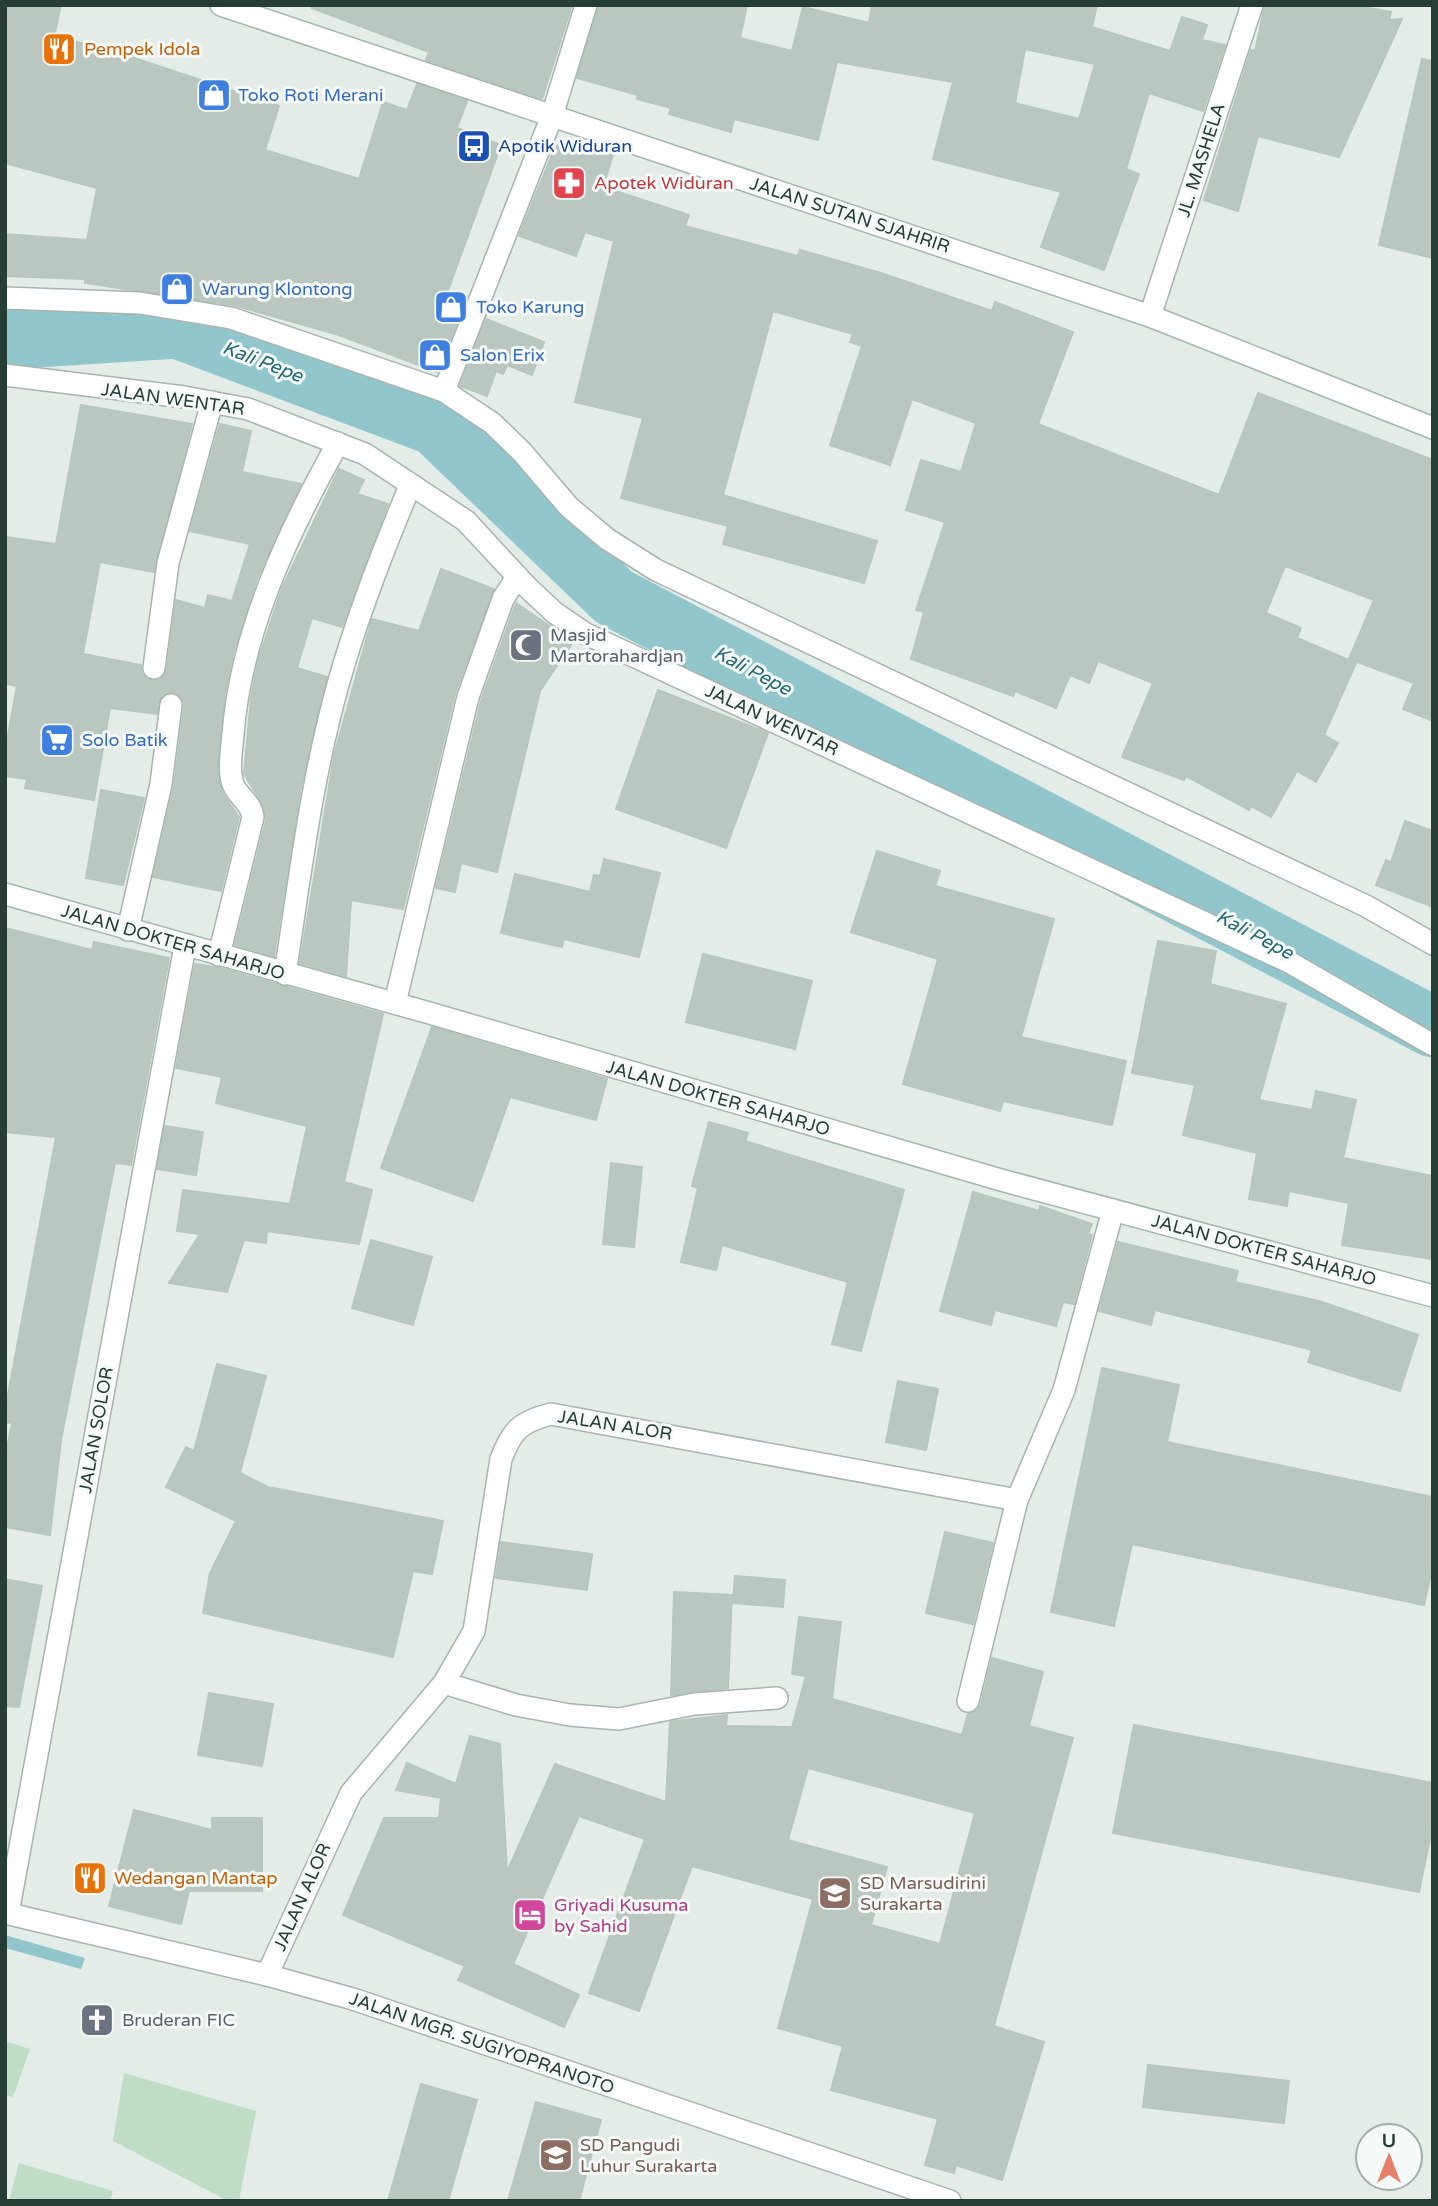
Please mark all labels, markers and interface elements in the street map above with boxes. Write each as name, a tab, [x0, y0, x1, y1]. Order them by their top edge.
restaurant icon: Pempek Idola	[40, 30, 78, 68]
place label: Pempek Idola	[84, 38, 200, 60]
shop icon: Toko Roti Merani	[195, 76, 233, 114]
place label: Toko Roti Merani	[238, 84, 384, 106]
street label: JL. MASHELA	[1172, 100, 1230, 220]
bus stop icon: Apotik Widuran	[455, 127, 493, 165]
place label: Apotik Widuran	[498, 135, 632, 157]
pharmacy icon: Apotek Widuran	[550, 164, 588, 202]
place label: Apotek Widuran	[594, 172, 734, 194]
street label: JALAN SUTAN SJAHRIR	[747, 172, 953, 258]
shop icon: Warung Klontong	[158, 270, 196, 308]
place label: Warung Klontong	[202, 278, 353, 300]
shop icon: Toko Karung	[432, 288, 470, 326]
place label: Toko Karung	[476, 296, 584, 318]
shop icon: Salon Erix	[416, 336, 454, 374]
water label: Kali Pepe	[220, 337, 307, 388]
place label: Salon Erix	[460, 344, 545, 366]
street label: JALAN WENTAR	[100, 378, 246, 420]
place label: Masjid Martorahardjan	[550, 624, 684, 667]
mosque icon: Masjid Martorahardjan	[507, 626, 545, 664]
water label: Kali Pepe	[710, 641, 796, 701]
street label: JALAN WENTAR	[702, 679, 842, 761]
supermarket icon: Solo Batik	[38, 721, 76, 759]
place label: Solo Batik	[82, 729, 168, 751]
street label: JALAN DOKTER SAHARJO	[59, 899, 287, 985]
water label: Kali Pepe	[1212, 905, 1298, 965]
street label: JALAN DOKTER SAHARJO	[604, 1055, 832, 1141]
street label: JALAN DOKTER SAHARJO	[1149, 1209, 1379, 1291]
street label: JALAN SOLOR	[74, 1365, 118, 1495]
street label: JALAN ALOR	[556, 1405, 674, 1445]
street label: JALAN ALOR	[268, 1840, 336, 1954]
restaurant icon: Wedangan Mantap	[71, 1859, 109, 1897]
place label: Wedangan Mantap	[114, 1867, 278, 1889]
place label: SD Marsudirini Surakarta	[860, 1872, 986, 1915]
school or university icon: SD Marsudirini Surakarta	[816, 1874, 854, 1912]
place label: Griyadi Kusuma by Sahid	[554, 1894, 688, 1937]
hotel icon: Griyadi Kusuma by Sahid	[511, 1896, 549, 1934]
street label: JALAN MGR. SUGIYOPRANOTO	[347, 1987, 617, 2099]
church icon: Bruderan FIC	[78, 2001, 116, 2039]
place label: Bruderan FIC	[122, 2009, 235, 2031]
north arrow	[1354, 2122, 1424, 2192]
text: U	[1382, 2130, 1396, 2152]
place label: SD Pangudi Luhur Surakarta	[580, 2134, 717, 2177]
school or university icon: SD Pangudi Luhur Surakarta	[537, 2136, 575, 2174]

